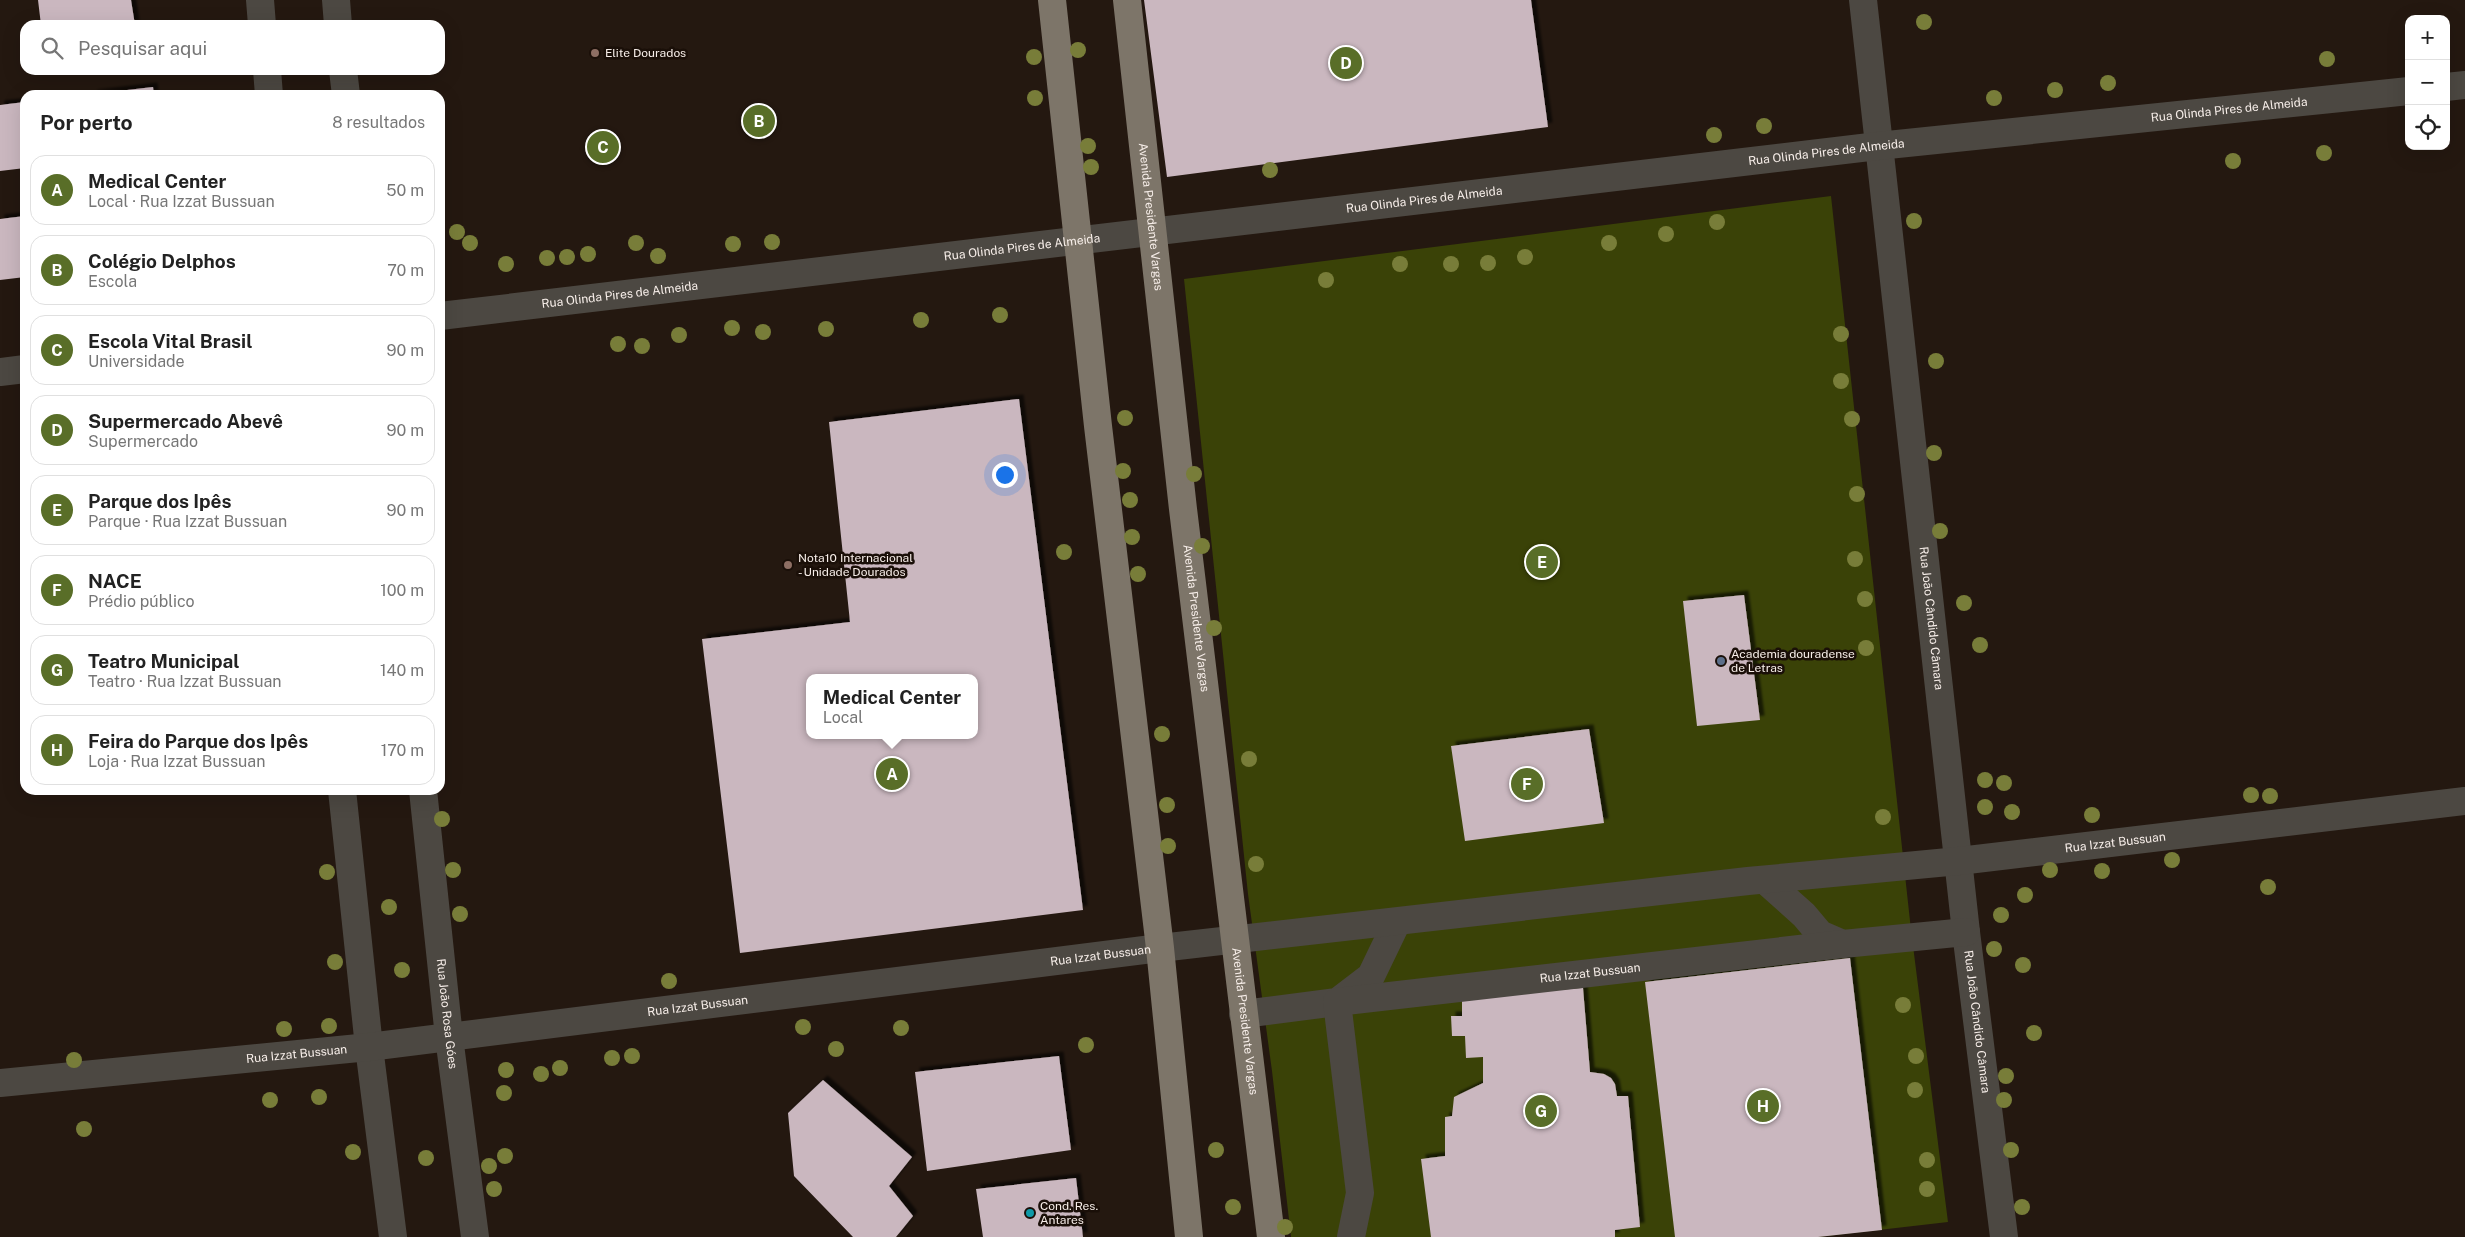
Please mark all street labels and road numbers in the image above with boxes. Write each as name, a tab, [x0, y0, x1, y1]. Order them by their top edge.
street label: Rua Olinda Pires de Almeida	[2150, 95, 2308, 125]
street label: Rua Olinda Pires de Almeida	[1747, 136, 1905, 168]
street label: Avenida Presidente Vargas	[1136, 142, 1166, 291]
street label: Rua Olinda Pires de Almeida	[1345, 183, 1503, 216]
street label: Rua Olinda Pires de Almeida	[943, 231, 1101, 263]
street label: Rua Olinda Pires de Almeida	[541, 279, 699, 311]
street label: Avenida Presidente Vargas	[1180, 544, 1212, 693]
street label: Rua João Cândido Câmara	[1916, 546, 1946, 691]
street label: Rua Izzat Bussuan	[2064, 830, 2166, 855]
street label: Rua Izzat Bussuan	[1049, 942, 1152, 969]
street label: Avenida Presidente Vargas	[1229, 947, 1261, 1096]
street label: Rua João Cândido Câmara	[1961, 949, 1993, 1094]
street label: Rua João Rosa Góes	[434, 958, 460, 1070]
street label: Rua Izzat Bussuan	[1539, 960, 1641, 986]
street label: Rua Izzat Bussuan	[647, 993, 749, 1019]
street label: Rua Izzat Bussuan	[245, 1042, 348, 1066]

